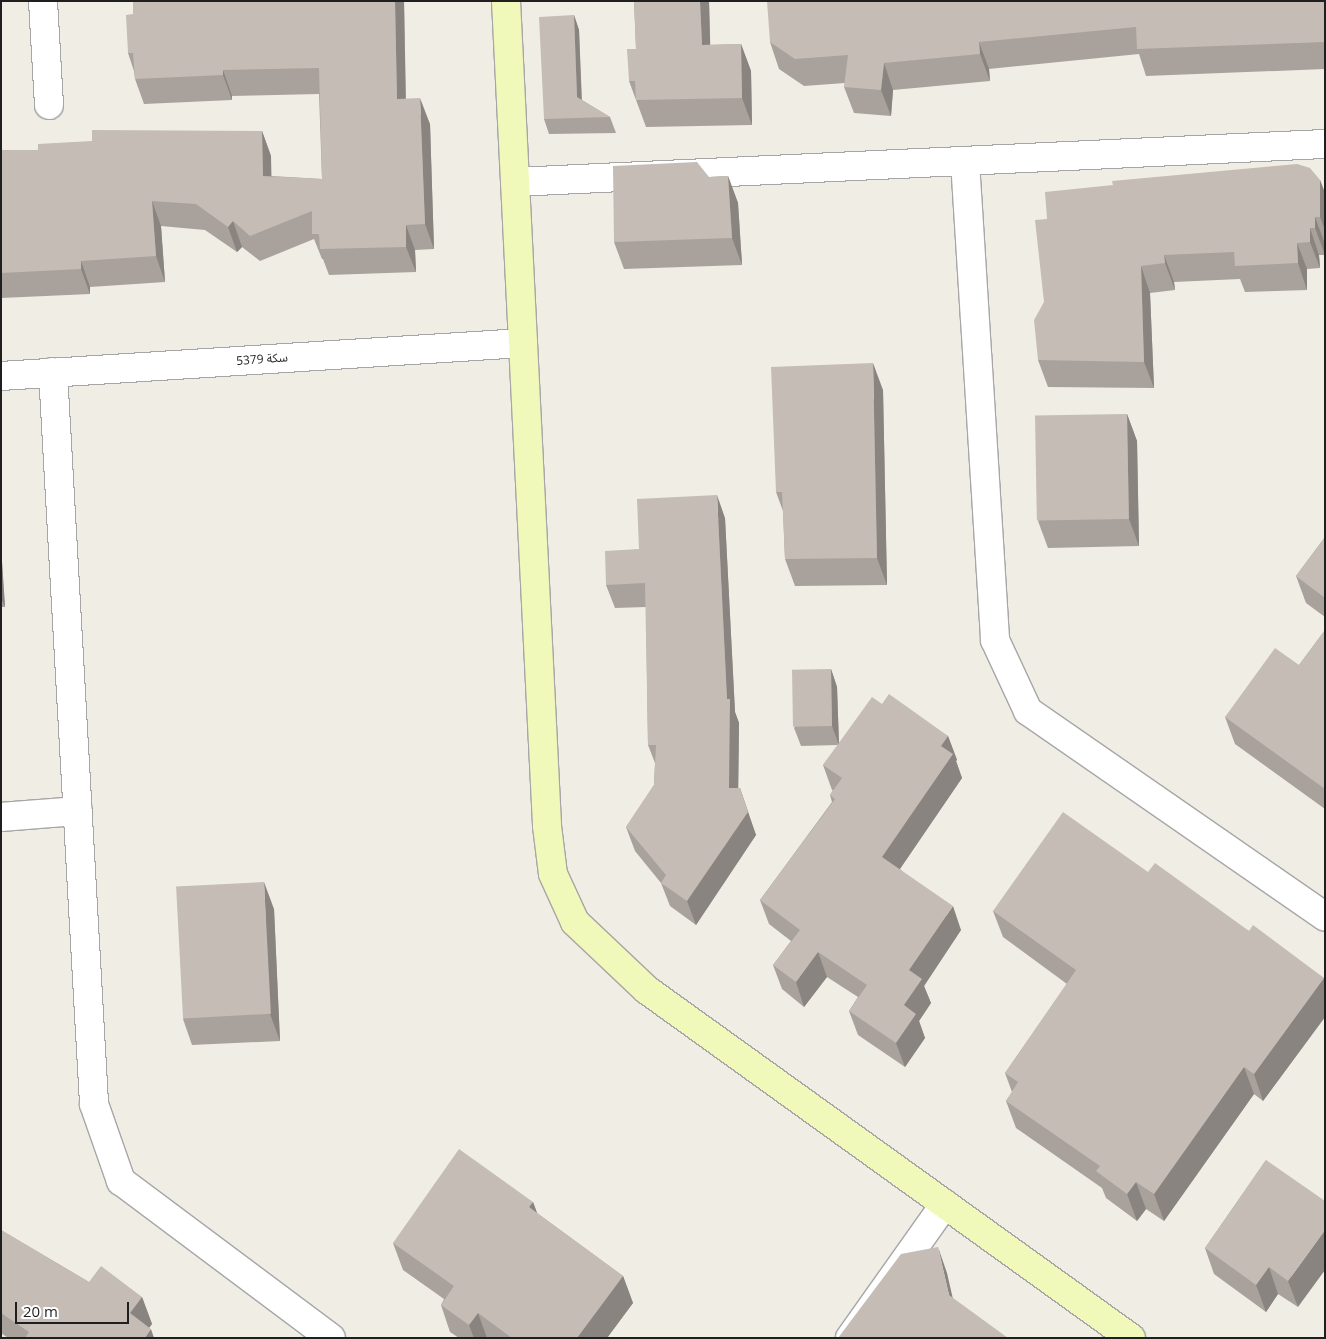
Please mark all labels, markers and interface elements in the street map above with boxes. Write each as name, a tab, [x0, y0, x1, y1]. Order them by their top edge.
street label: سكة 5379	[236, 350, 288, 368]
scale bar	[18, 1292, 131, 1324]
text: 20 m	[23, 1301, 58, 1321]

